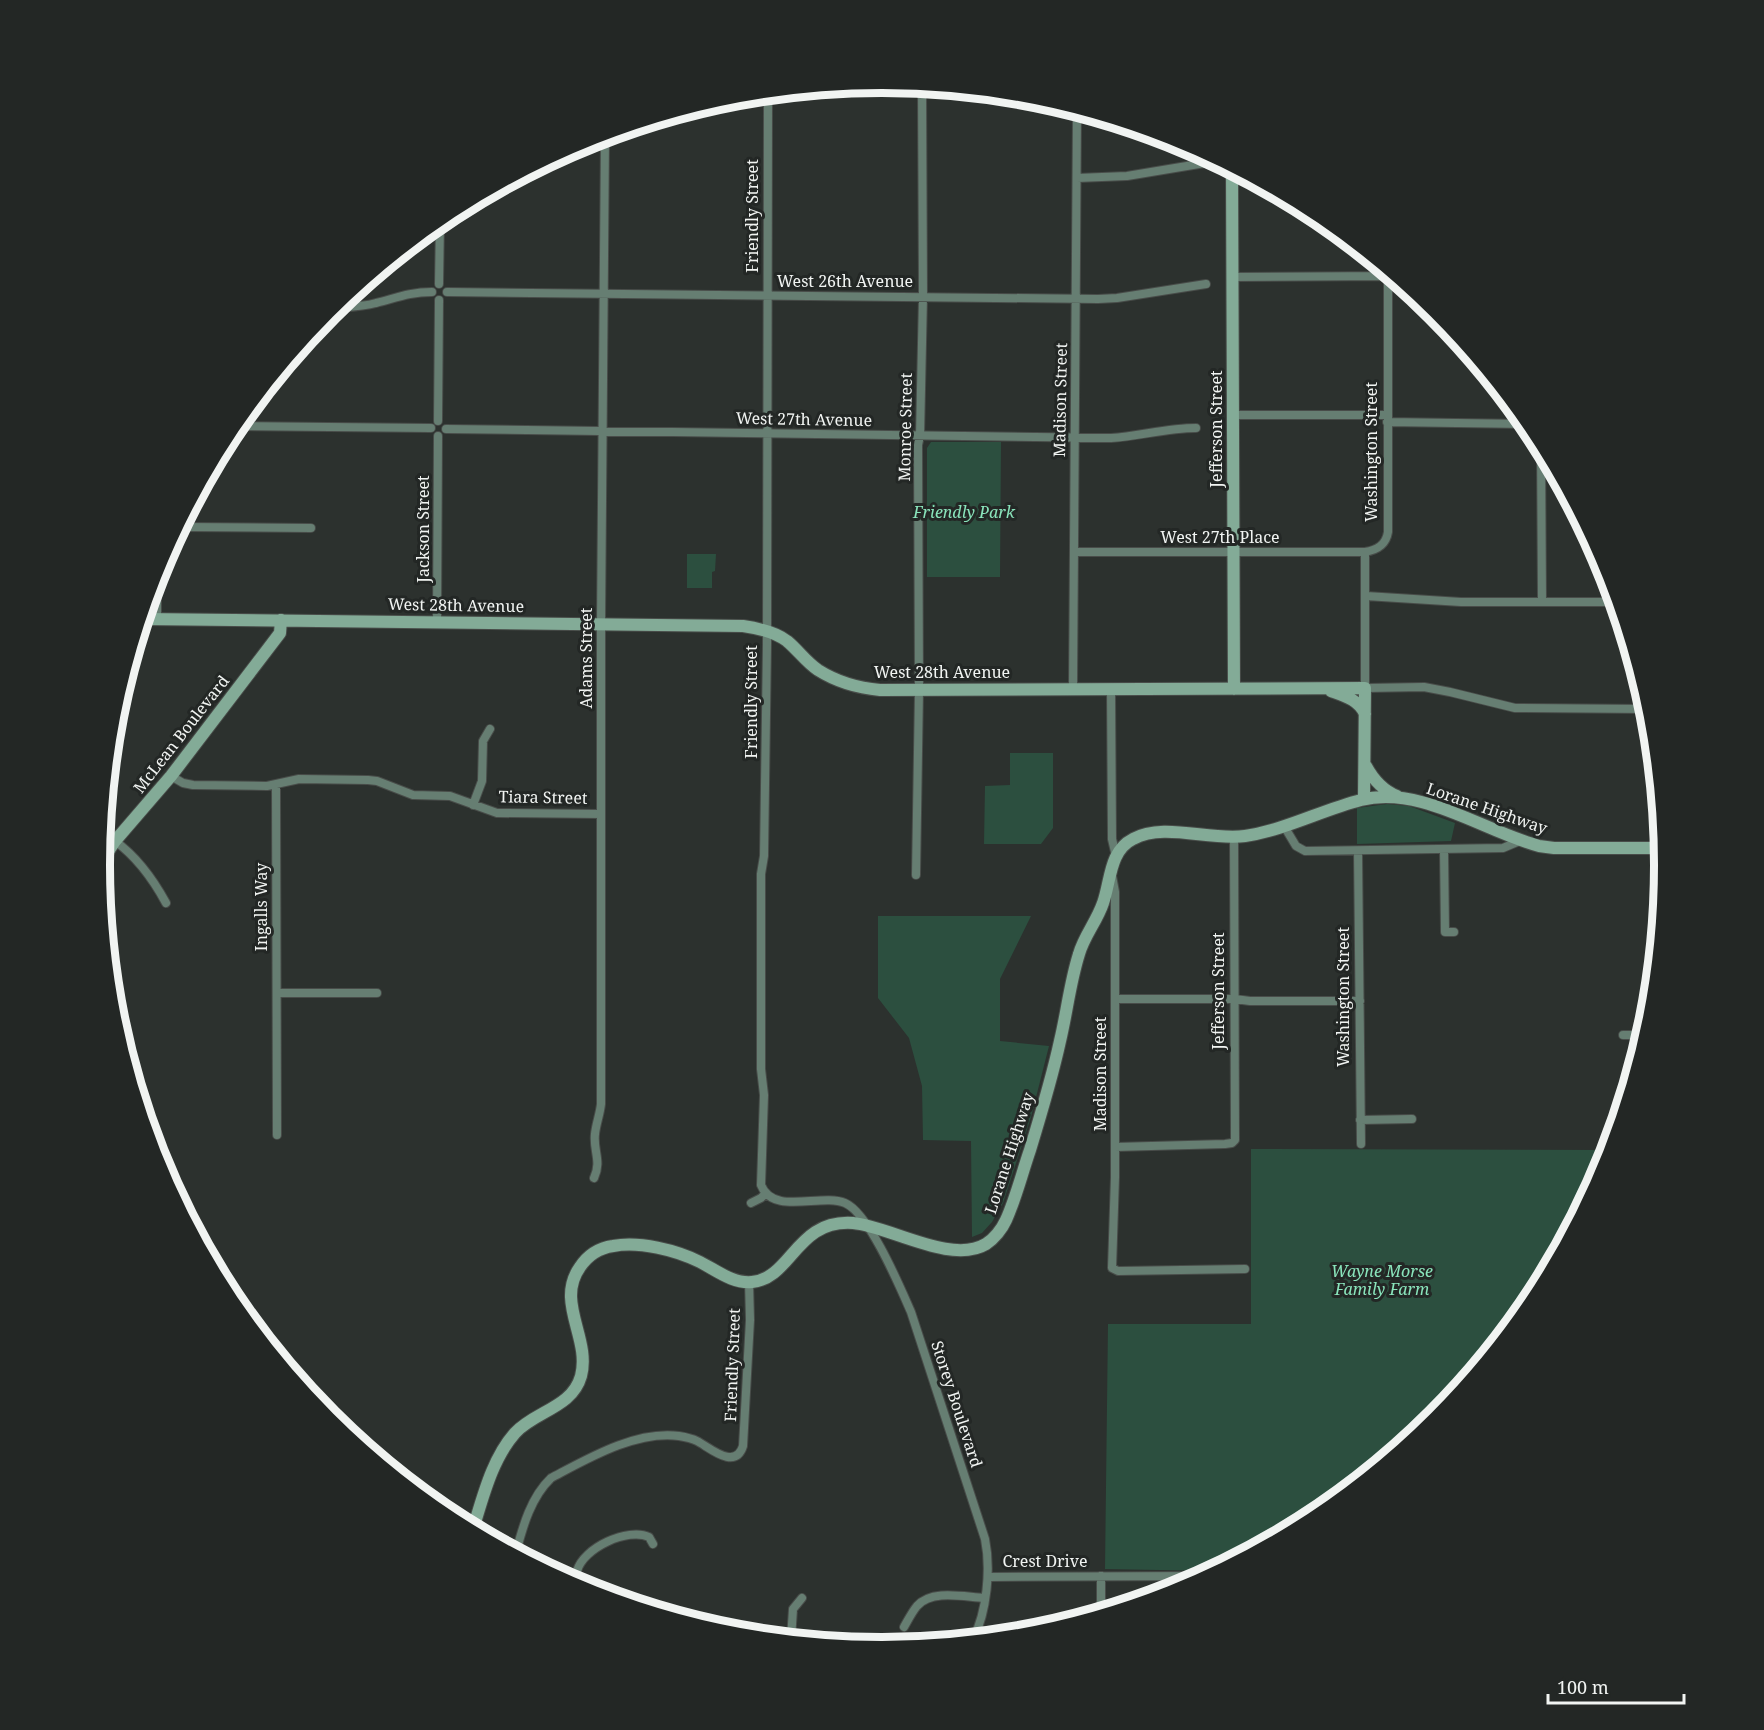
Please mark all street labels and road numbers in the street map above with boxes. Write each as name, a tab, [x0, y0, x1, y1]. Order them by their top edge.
street label: Friendly Street	[741, 159, 763, 273]
street label: West 26th Avenue	[777, 270, 913, 292]
street label: Madison Street	[1048, 342, 1072, 457]
street label: Jefferson Street	[1205, 370, 1227, 489]
street label: Monroe Street	[893, 372, 917, 482]
street label: Washington Street	[1360, 382, 1382, 522]
street label: West 27th Avenue	[736, 407, 872, 431]
street label: Jackson Street	[412, 475, 434, 584]
street label: West 27th Place	[1160, 526, 1280, 548]
street label: West 28th Avenue	[388, 593, 524, 617]
street label: Adams Street	[575, 607, 597, 708]
street label: Friendly Street	[740, 645, 762, 759]
street label: West 28th Avenue	[874, 661, 1010, 683]
street label: McLean Boulevard	[128, 670, 234, 797]
street label: Lorane Highway	[1424, 777, 1551, 839]
street label: Tiara Street	[498, 785, 588, 809]
street label: Ingalls Way	[250, 862, 272, 951]
street label: Washington Street	[1332, 927, 1354, 1067]
street label: Jefferson Street	[1207, 932, 1229, 1051]
street label: Madison Street	[1089, 1016, 1111, 1131]
street label: Lorane Highway	[979, 1089, 1039, 1217]
street label: Friendly Street	[719, 1307, 745, 1422]
street label: Storey Boulevard	[926, 1338, 988, 1470]
street label: Crest Drive	[1002, 1550, 1088, 1572]

